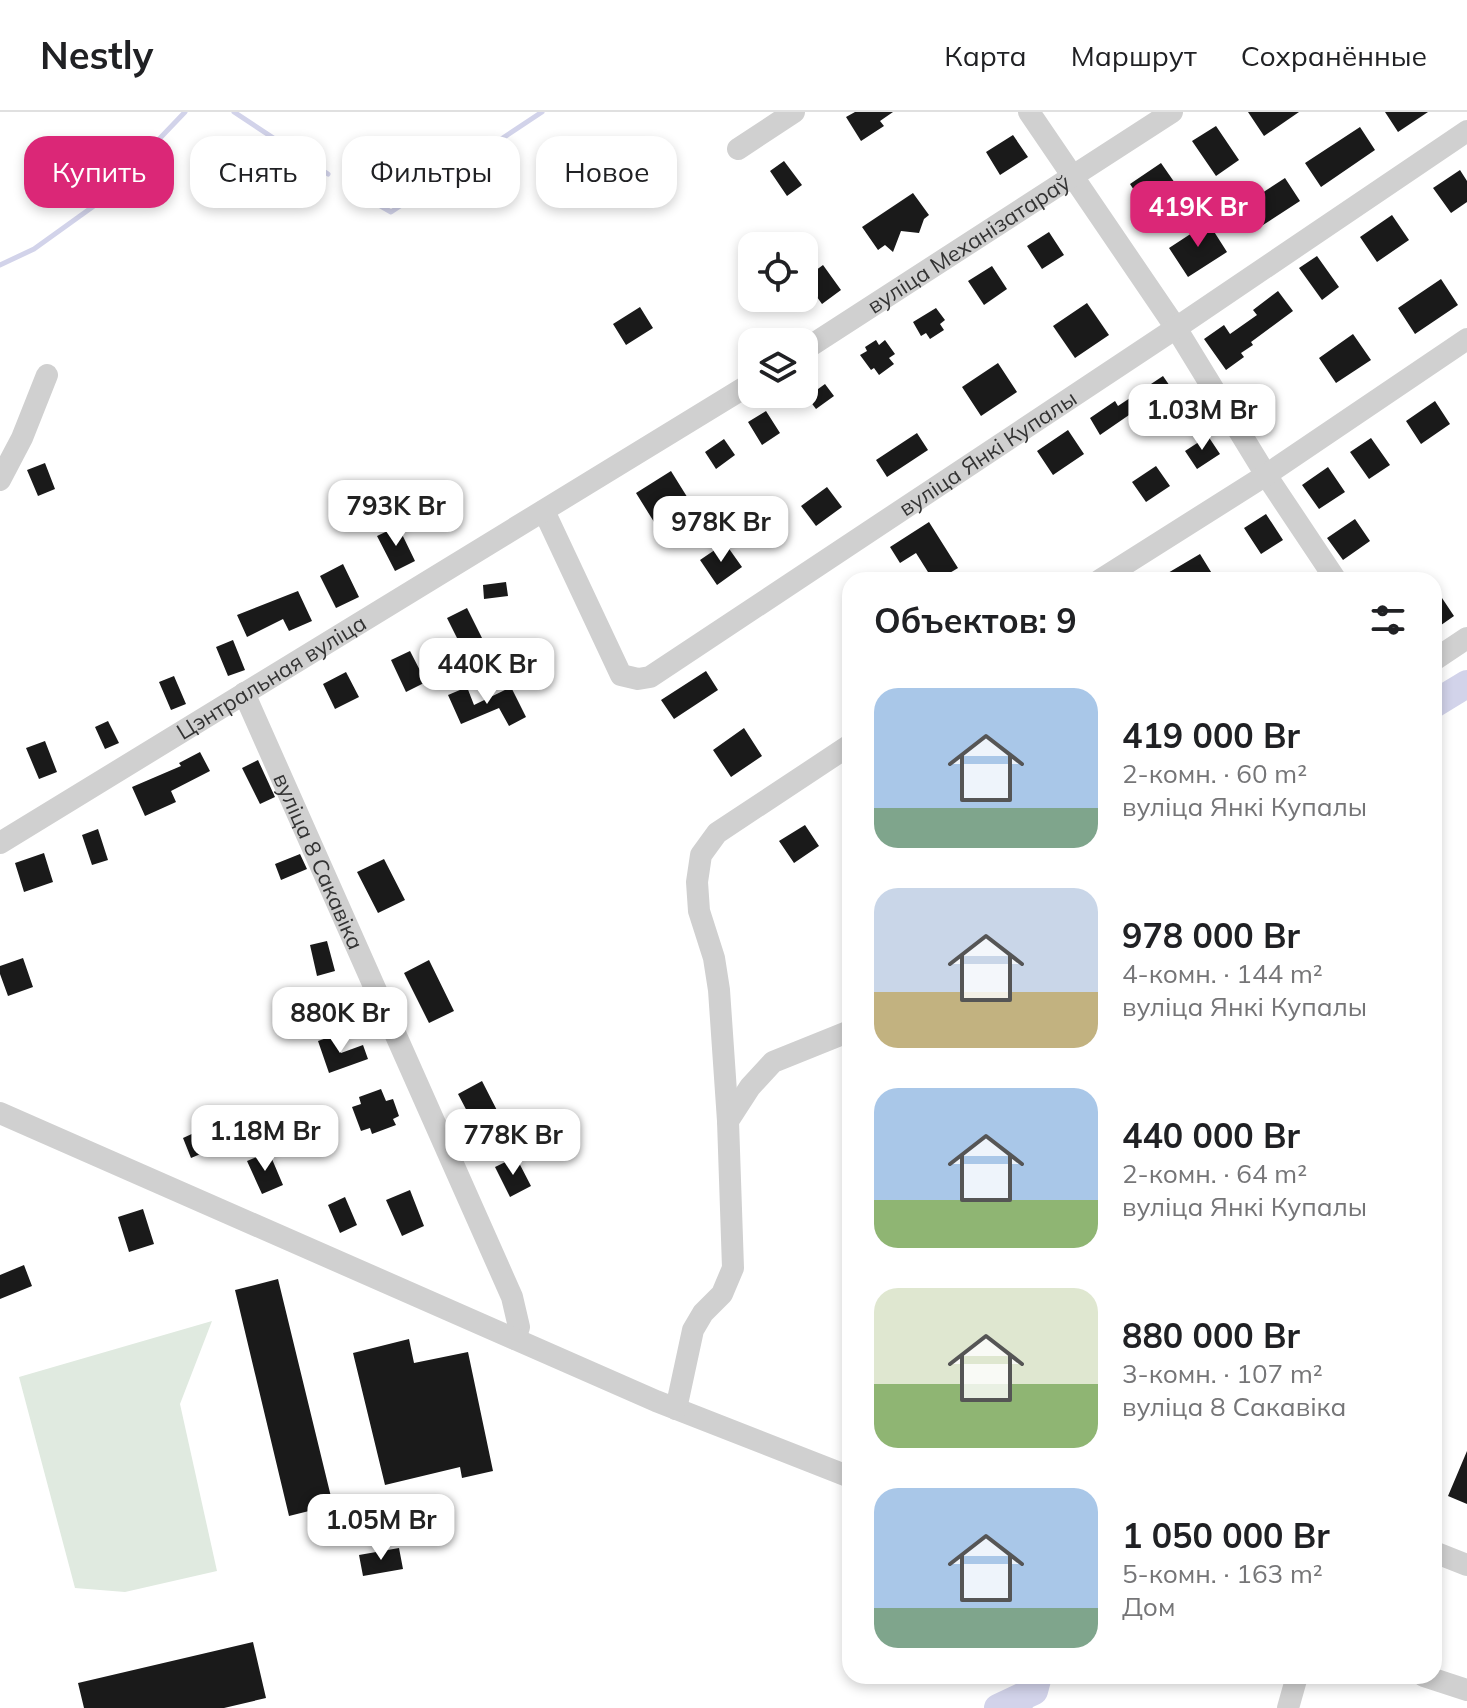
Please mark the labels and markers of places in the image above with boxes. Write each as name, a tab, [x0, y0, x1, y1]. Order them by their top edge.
pin: 419K Br	[1124, 181, 1272, 249]
pin: 1.03M Br	[1119, 384, 1285, 452]
pin: 793K Br	[322, 480, 470, 548]
pin: 978K Br	[647, 496, 795, 564]
pin: 440K Br	[413, 638, 561, 706]
pin: 880K Br	[266, 987, 414, 1055]
pin: 1.18M Br	[182, 1105, 348, 1173]
pin: 778K Br	[439, 1109, 587, 1177]
pin: 1.05M Br	[298, 1494, 464, 1562]

